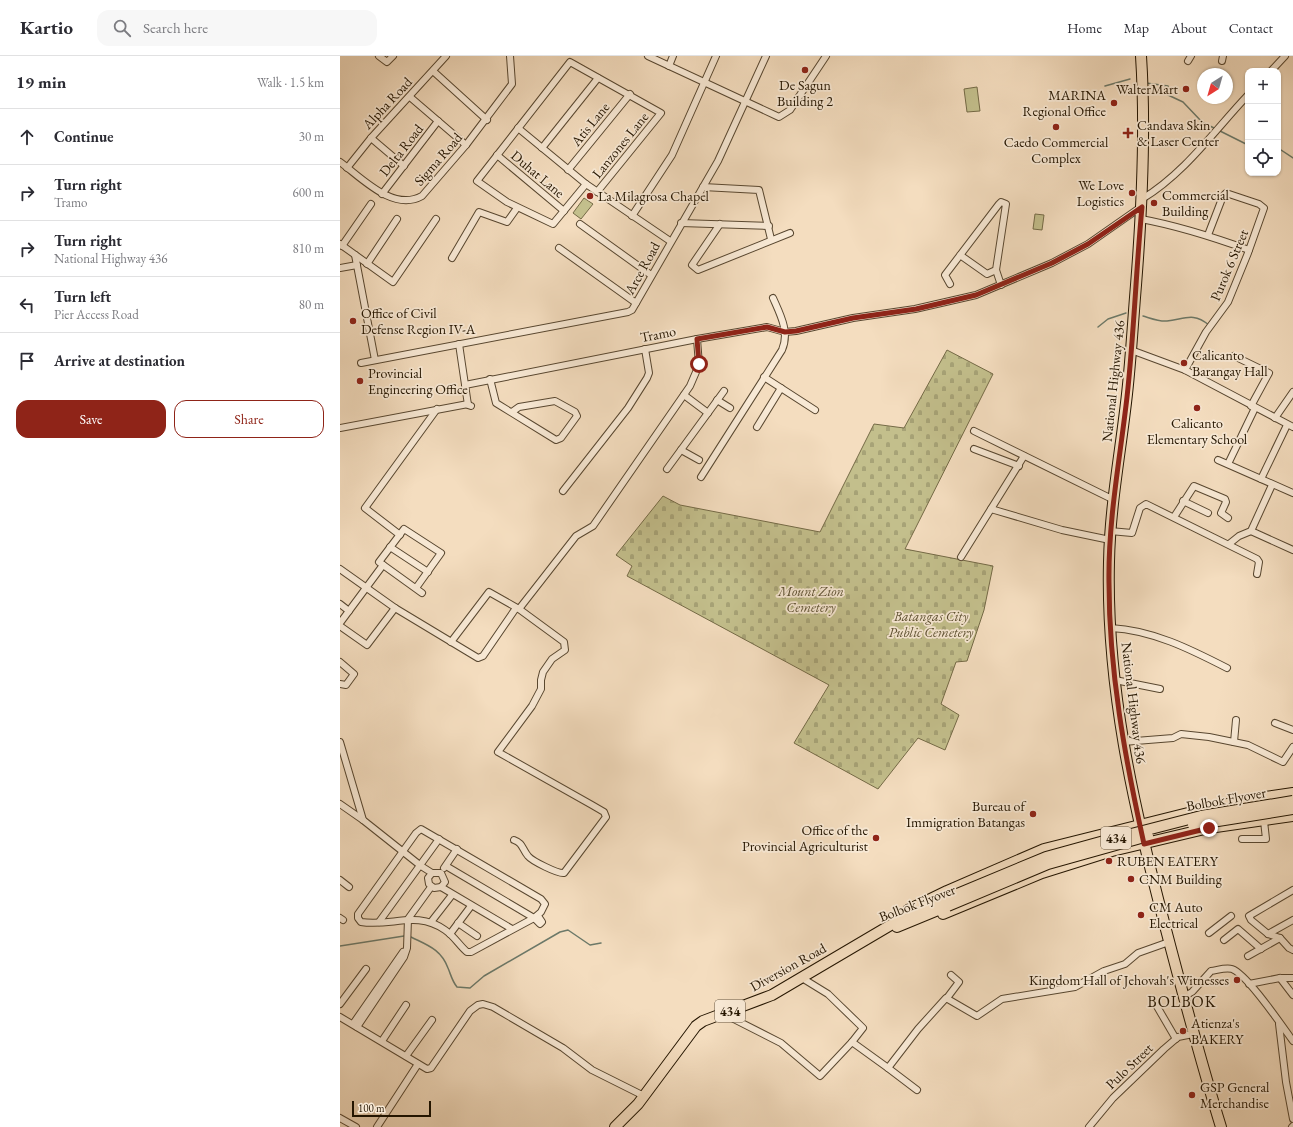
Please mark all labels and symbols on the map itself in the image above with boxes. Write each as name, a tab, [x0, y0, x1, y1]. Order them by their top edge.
marker: De Sagun Building 2	[800, 65, 810, 75]
north arrow	[1197, 68, 1233, 104]
street label: Alpha Road	[358, 72, 416, 134]
place label: De Sagun Building 2	[777, 76, 833, 110]
place label: WalterMart	[1116, 80, 1179, 98]
marker: WalterMart	[1181, 84, 1191, 94]
place label: MARINA Regional Office	[1023, 86, 1107, 120]
street label: Atis Lane	[566, 98, 614, 150]
marker: MARINA Regional Office	[1109, 98, 1119, 108]
street label: Lanzones Lane	[588, 108, 653, 182]
place label: Candava Skin & Laser Center	[1137, 116, 1219, 150]
street label: Delta Road	[375, 120, 428, 180]
marker: Caedo Commercial Complex	[1051, 122, 1061, 132]
marker: Candava Skin & Laser Center	[1122, 127, 1134, 139]
street label: Sigma Road	[410, 128, 467, 189]
place label: Caedo Commercial Complex	[1004, 133, 1109, 167]
street label: Duhat Lane	[507, 146, 569, 202]
place label: We Love Logistics	[1077, 176, 1125, 210]
place label: Commercial Building	[1162, 186, 1230, 220]
place label: La Milagrosa Chapel	[598, 187, 710, 205]
marker: We Love Logistics	[1127, 188, 1137, 198]
marker: La Milagrosa Chapel	[585, 191, 595, 201]
marker: Commercial Building	[1149, 198, 1159, 208]
street label: Purok 6 Street	[1206, 226, 1252, 304]
street label: Arce Road	[620, 238, 664, 298]
place label: Office of Civil Defense Region IV-A	[361, 304, 476, 338]
marker: Office of Civil Defense Region IV-A	[348, 316, 358, 326]
street label: National Highway 436	[1098, 319, 1128, 443]
street label: Tramo	[639, 322, 677, 346]
place label: Calicanto Barangay Hall	[1192, 346, 1268, 380]
route start	[690, 355, 708, 373]
marker: Calicanto Barangay Hall	[1179, 358, 1189, 368]
place label: Provincial Engineering Office	[368, 364, 468, 398]
marker: Provincial Engineering Office	[355, 376, 365, 386]
marker: Calicanto Elementary School	[1192, 403, 1202, 413]
place label: Calicanto Elementary School	[1147, 414, 1248, 448]
park label: Mount Zion Cemetery	[777, 582, 844, 616]
park label: Batangas City Public Cemetery	[889, 607, 974, 641]
street label: National Highway 436	[1118, 641, 1150, 765]
street label: Bolbok Flyover	[1185, 783, 1268, 815]
place label: Bureau of Immigration Batangas	[906, 797, 1027, 831]
marker: Bureau of Immigration Batangas	[1028, 809, 1038, 819]
route end	[1200, 819, 1218, 837]
place label: Office of the Provincial Agriculturist	[742, 821, 869, 855]
road number: 434	[1101, 827, 1131, 849]
marker: Office of the Provincial Agriculturist	[871, 833, 881, 843]
place label: RUBEN EATERY	[1117, 852, 1219, 870]
marker: RUBEN EATERY	[1104, 856, 1114, 866]
place label: CNM Building	[1139, 870, 1223, 888]
marker: CNM Building	[1126, 874, 1136, 884]
street label: Bolbok Flyover	[876, 880, 958, 926]
place label: CM Auto Electrical	[1149, 898, 1203, 932]
marker: CM Auto Electrical	[1136, 910, 1146, 920]
street label: Diversion Road	[747, 938, 830, 995]
place label: Kingdom Hall of Jehovah's Witnesses	[1029, 971, 1229, 989]
marker: Kingdom Hall of Jehovah's Witnesses	[1232, 975, 1242, 985]
district label: BOLBOK	[1147, 991, 1217, 1012]
road number: 434	[715, 1000, 745, 1022]
place label: Atienza's BAKERY	[1190, 1014, 1244, 1048]
marker: Atienza's BAKERY	[1178, 1026, 1188, 1036]
street label: Pulo Street	[1102, 1039, 1157, 1093]
place label: GSP General Merchandise	[1200, 1078, 1270, 1112]
marker: GSP General Merchandise	[1187, 1090, 1197, 1100]
scale bar	[352, 1099, 431, 1118]

